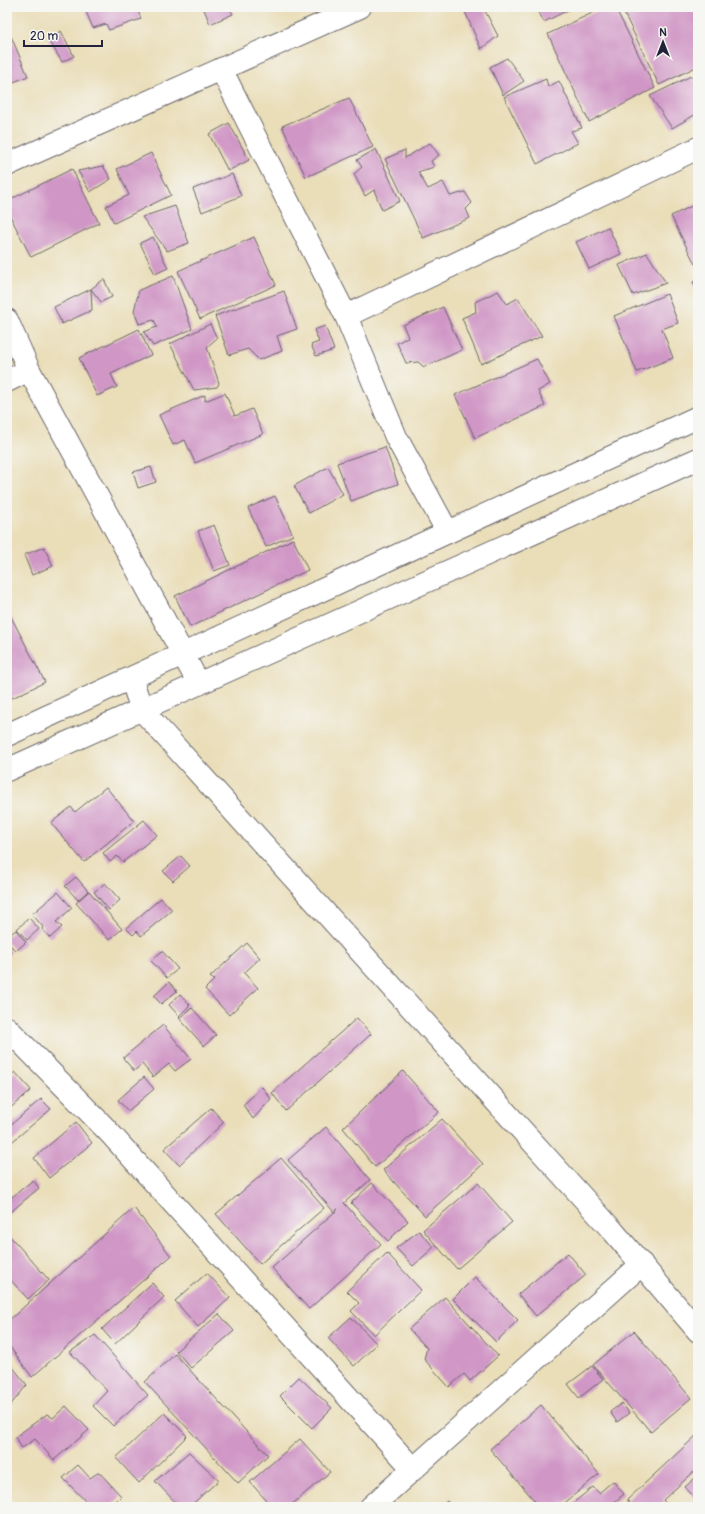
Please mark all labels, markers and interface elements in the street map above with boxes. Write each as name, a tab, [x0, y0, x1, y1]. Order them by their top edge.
scale bar	[24, 22, 102, 48]
north arrow	[643, 22, 683, 62]
text: N	[659, 26, 667, 39]
text: 20 m	[30, 29, 59, 44]

